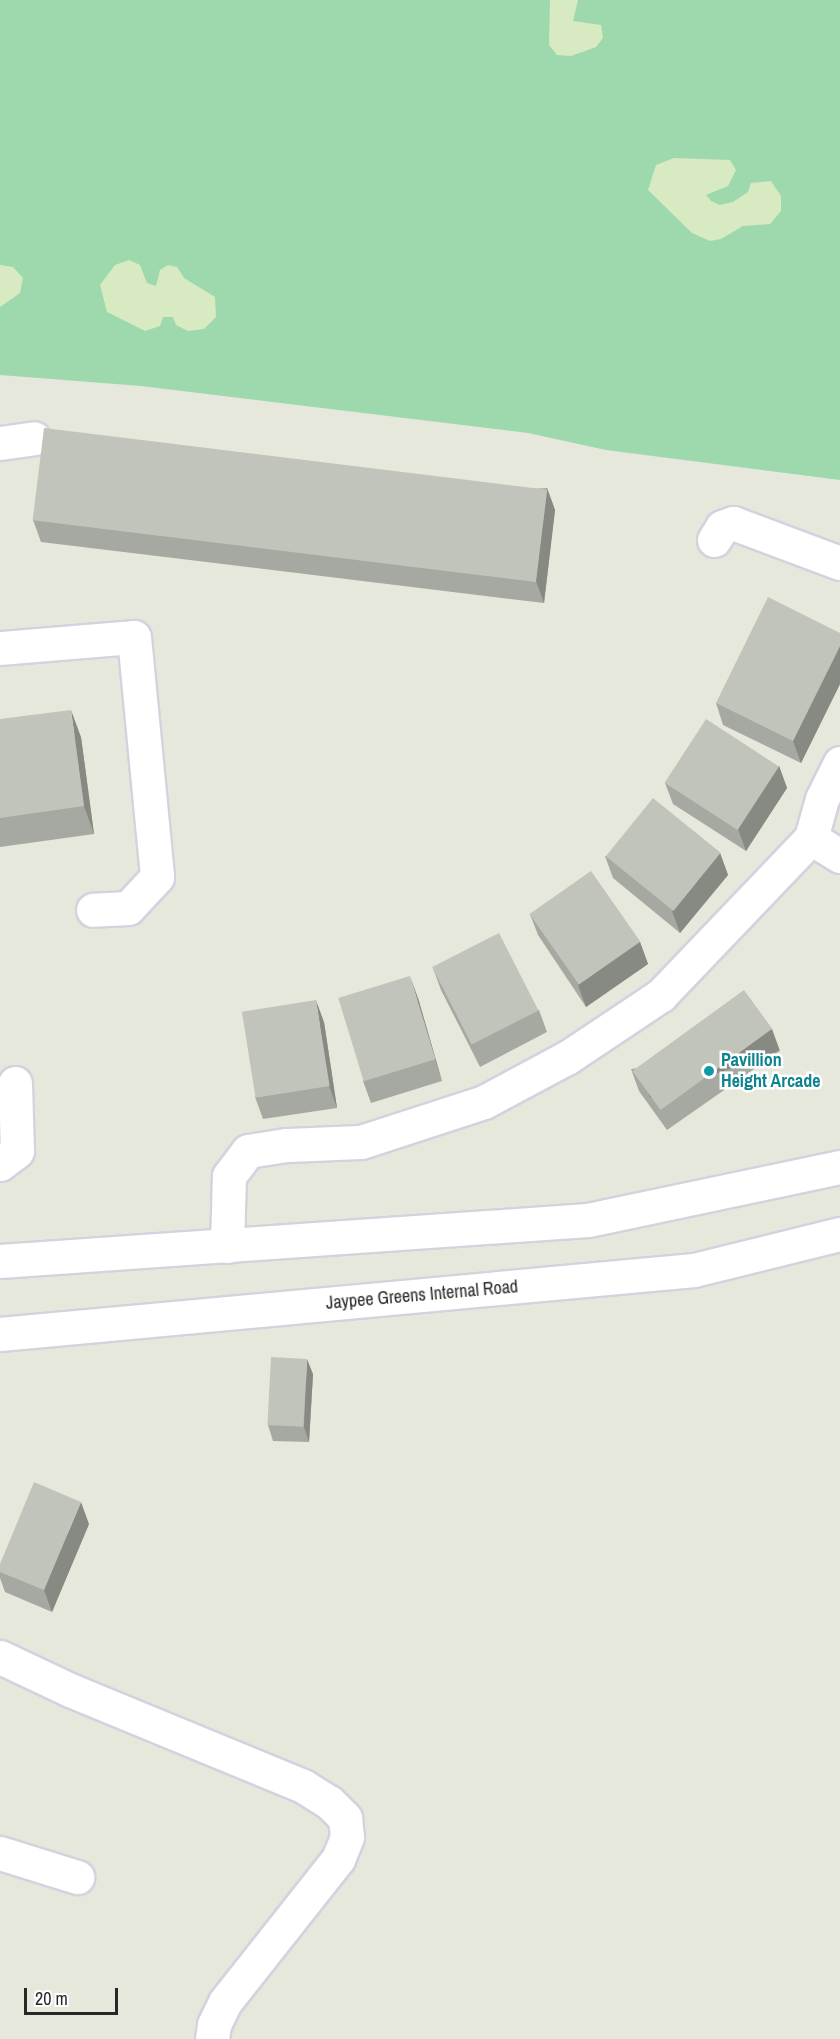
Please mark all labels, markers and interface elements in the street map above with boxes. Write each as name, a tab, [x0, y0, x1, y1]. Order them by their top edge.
place label: Pavillion Height Arcade	[721, 1050, 821, 1092]
marker: Pavillion Height Arcade	[702, 1064, 716, 1078]
street label: Jaypee Greens Internal Road	[325, 1276, 519, 1314]
scale bar	[27, 1976, 122, 2014]
text: 20 m	[35, 1986, 68, 2011]

